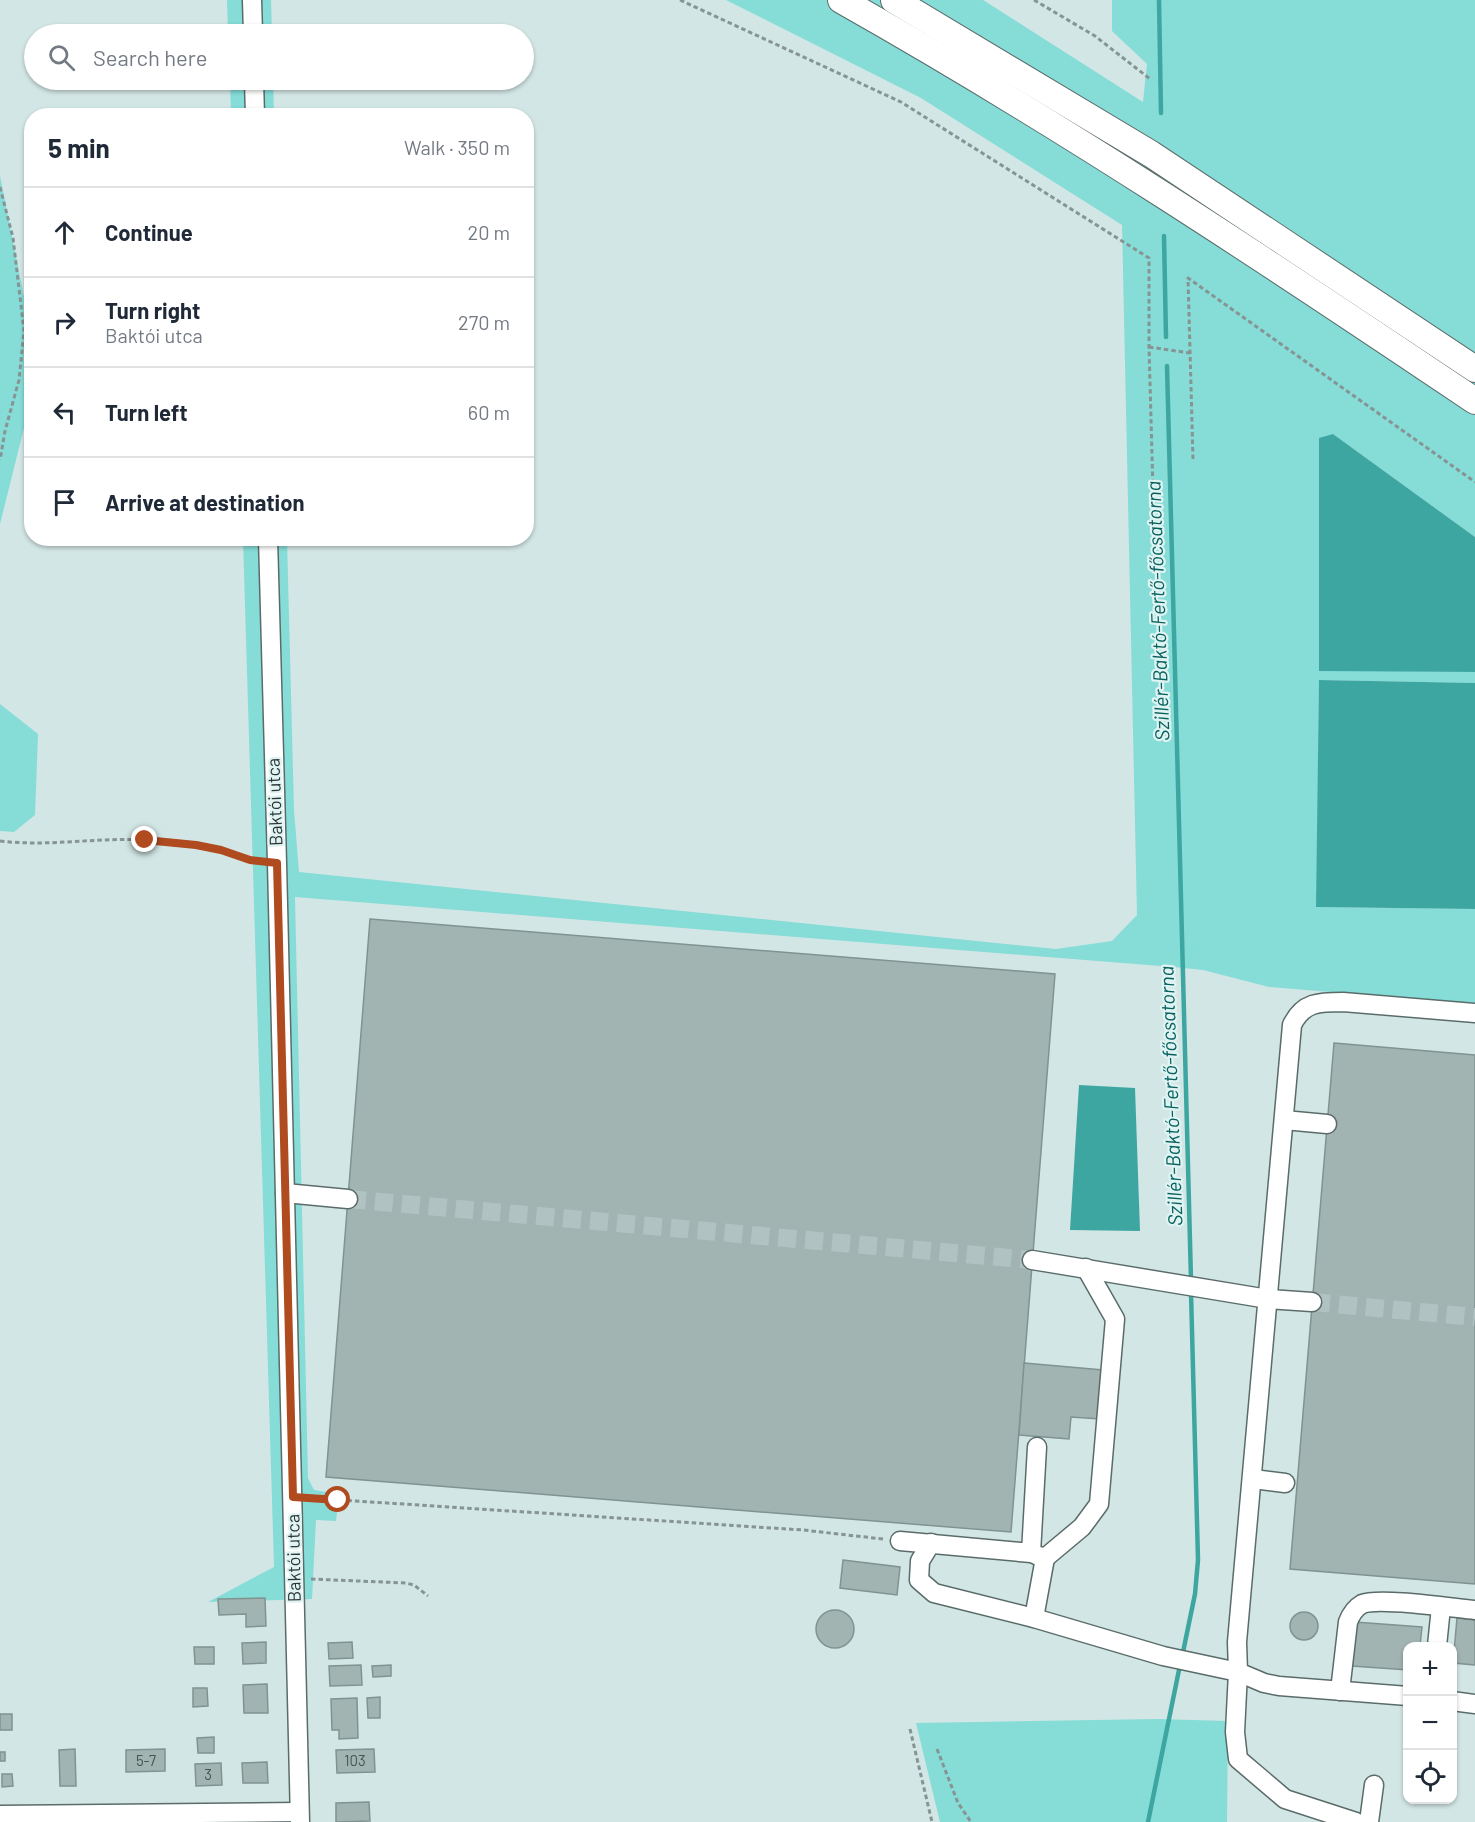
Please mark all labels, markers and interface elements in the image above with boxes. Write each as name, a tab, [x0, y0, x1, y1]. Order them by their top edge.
search box	[24, 24, 534, 90]
icon: search	[45, 41, 78, 74]
text: Search here	[93, 44, 207, 70]
text: 5 min	[48, 132, 110, 163]
text: Walk · 350 m	[404, 135, 510, 159]
icon: ahead	[48, 216, 81, 249]
text: Continue	[105, 219, 193, 245]
text: 20 m	[467, 220, 510, 244]
text: Turn right	[105, 297, 200, 323]
icon: right	[48, 306, 81, 339]
text: 270 m	[458, 310, 510, 334]
text: Baktói utca	[105, 323, 203, 347]
icon: left	[48, 396, 81, 429]
text: Turn left	[105, 399, 188, 425]
text: 60 m	[468, 400, 510, 424]
water label: Szillér-Baktó-Fertő-főcsatorna	[1140, 481, 1174, 741]
icon: arrive	[48, 486, 81, 519]
text: Arrive at destination	[105, 489, 304, 515]
street label: Baktói utca	[261, 758, 287, 846]
route end	[131, 826, 157, 852]
water label: Szillér-Baktó-Fertő-főcsatorna	[1153, 966, 1187, 1226]
route start	[324, 1486, 350, 1512]
street label: Baktói utca	[281, 1514, 305, 1602]
map controls	[1403, 1642, 1457, 1804]
button: +	[1403, 1642, 1457, 1696]
button: −	[1403, 1696, 1457, 1750]
button: locate	[1403, 1750, 1457, 1804]
house number: 5-7	[136, 1751, 156, 1769]
house number: 103	[344, 1751, 366, 1769]
house number: 3	[204, 1765, 212, 1783]

